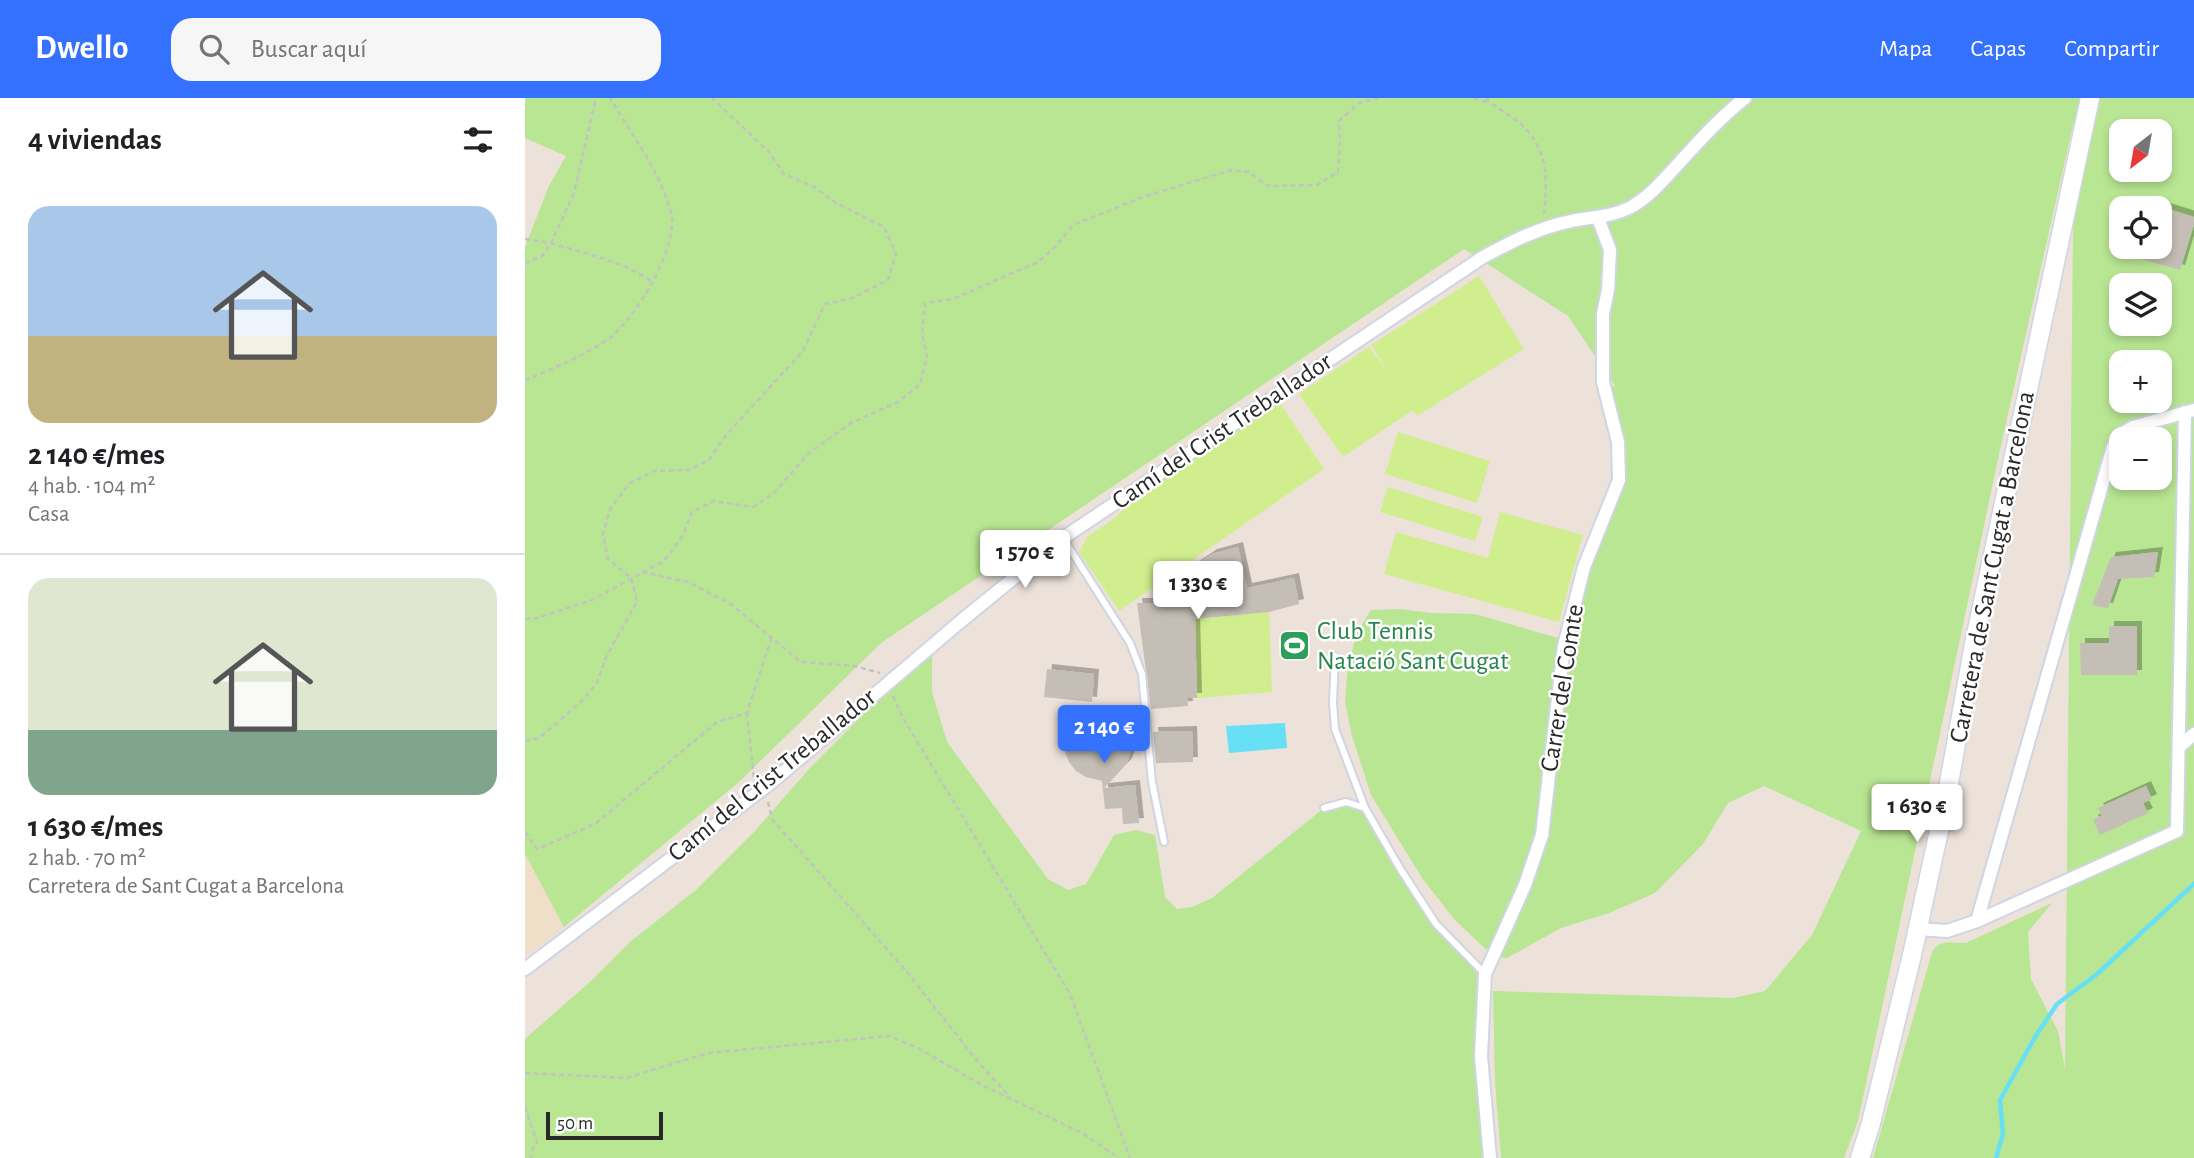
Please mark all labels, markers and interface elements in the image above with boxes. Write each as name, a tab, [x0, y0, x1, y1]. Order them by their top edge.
search box	[171, 18, 661, 81]
icon: search	[195, 30, 233, 68]
text: Dwello	[35, 32, 129, 65]
text: Buscar aquí	[251, 36, 367, 62]
text: Mapa	[1879, 37, 1932, 61]
text: Capas	[1970, 37, 2026, 61]
text: Compartir	[2064, 37, 2159, 61]
north arrow	[2109, 119, 2172, 182]
map controls	[2109, 119, 2172, 490]
icon: filters	[459, 121, 497, 159]
text: 4 viviendas	[28, 125, 162, 155]
button: locate	[2109, 196, 2172, 259]
icon: home	[200, 252, 326, 378]
button: layers	[2109, 273, 2172, 336]
street label: Camí del Crist Treballador	[1107, 348, 1337, 514]
button: +	[2109, 350, 2172, 413]
street label: Carretera de Sant Cugat a Barcelona	[1945, 389, 2039, 745]
button: −	[2109, 427, 2172, 490]
text: 2 140 €/mes	[28, 440, 165, 470]
text: 4 hab. · 104 m²	[28, 475, 156, 498]
text: Casa	[28, 503, 70, 526]
pin: 1 570 €	[960, 531, 1090, 590]
text: 1 570 €	[996, 541, 1054, 564]
pin: 1 330 €	[1133, 561, 1263, 621]
text: 1 330 €	[1169, 572, 1227, 595]
street label: Carrer del Comte	[1536, 602, 1588, 774]
place label: Club Tennis Natació Sant Cugat	[1317, 618, 1508, 674]
icon: home	[200, 624, 326, 750]
sports icon: Club Tennis Natació Sant Cugat	[1277, 629, 1311, 663]
street label: Camí del Crist Treballador	[663, 683, 881, 867]
pin: 2 140 €	[1039, 706, 1169, 765]
text: 2 140 €	[1074, 716, 1134, 739]
pin: 1 630 €	[1852, 784, 1982, 844]
text: 1 630 €	[1888, 795, 1946, 818]
text: 1 630 €/mes	[28, 812, 163, 842]
text: 2 hab. · 70 m²	[28, 847, 146, 870]
text: Carretera de Sant Cugat a Barcelona	[28, 875, 344, 898]
scale bar	[546, 1109, 663, 1141]
text: 50 m	[557, 1114, 593, 1133]

